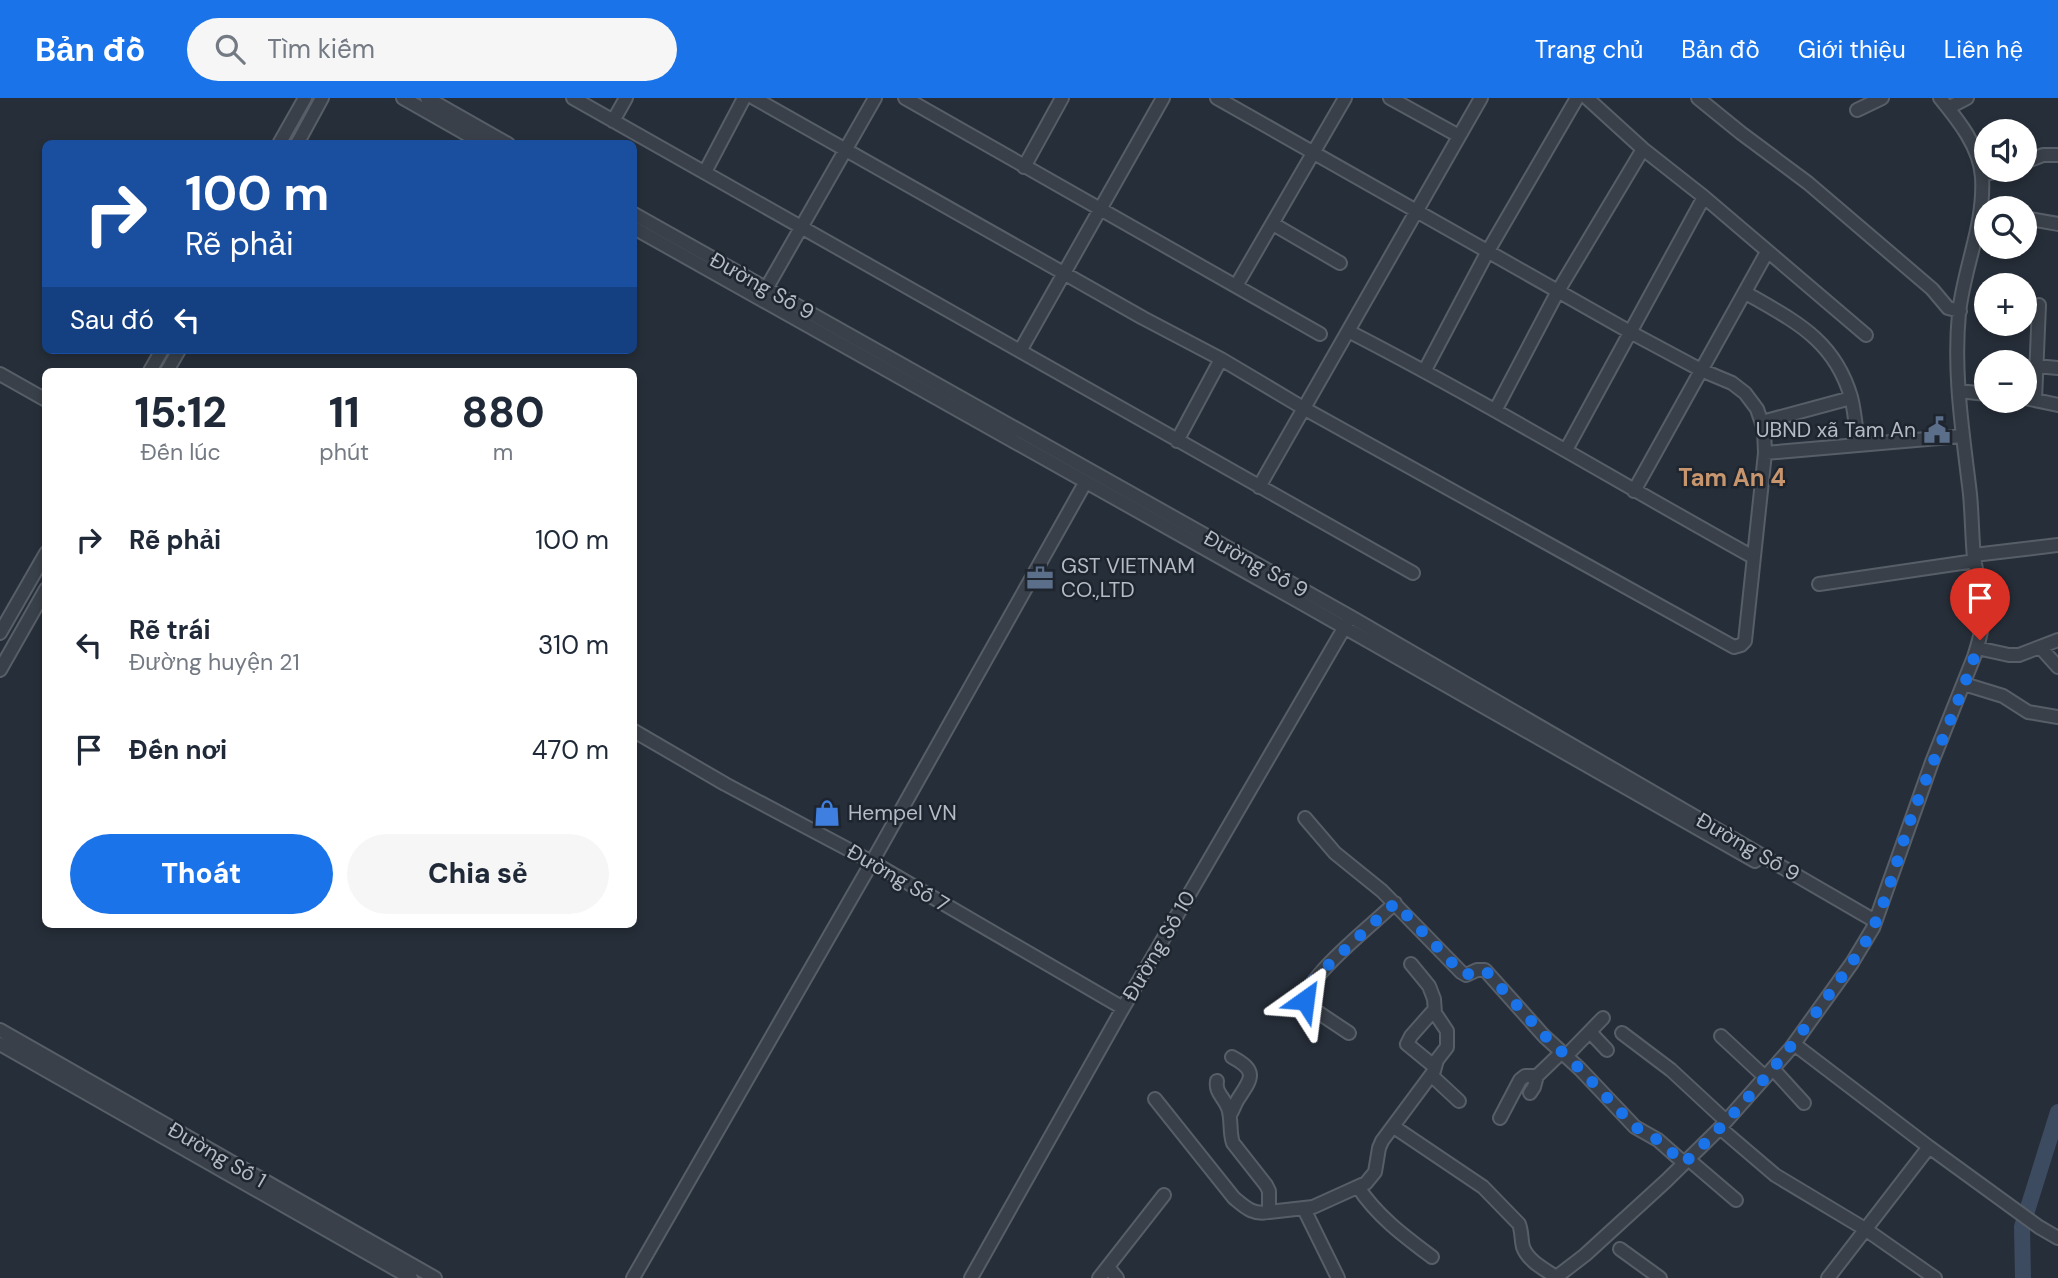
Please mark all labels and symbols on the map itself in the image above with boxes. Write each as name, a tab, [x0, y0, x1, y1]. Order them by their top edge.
street label: Đường Số 9	[705, 246, 819, 326]
public building icon: UBND xã Tam An	[1922, 415, 1952, 445]
place label: UBND xã Tam An	[1756, 416, 1916, 444]
district label: Tam An 4	[1678, 462, 1786, 493]
street label: Đường Số 9	[1199, 524, 1313, 604]
place label: GST VIETNAM CO.,LTD	[1061, 552, 1195, 604]
office icon: GST VIETNAM CO.,LTD	[1025, 563, 1055, 593]
pin	[1950, 568, 2010, 640]
shop icon: Hempel VN	[812, 798, 842, 828]
place label: Hempel VN	[848, 799, 957, 827]
street label: Đường Số 9	[1691, 806, 1805, 888]
street label: Đường Số 7	[842, 837, 954, 919]
street label: Đường Số 10	[1116, 886, 1202, 1006]
position arrow	[1268, 963, 1342, 1037]
street label: Đường Số 1	[163, 1116, 271, 1194]

